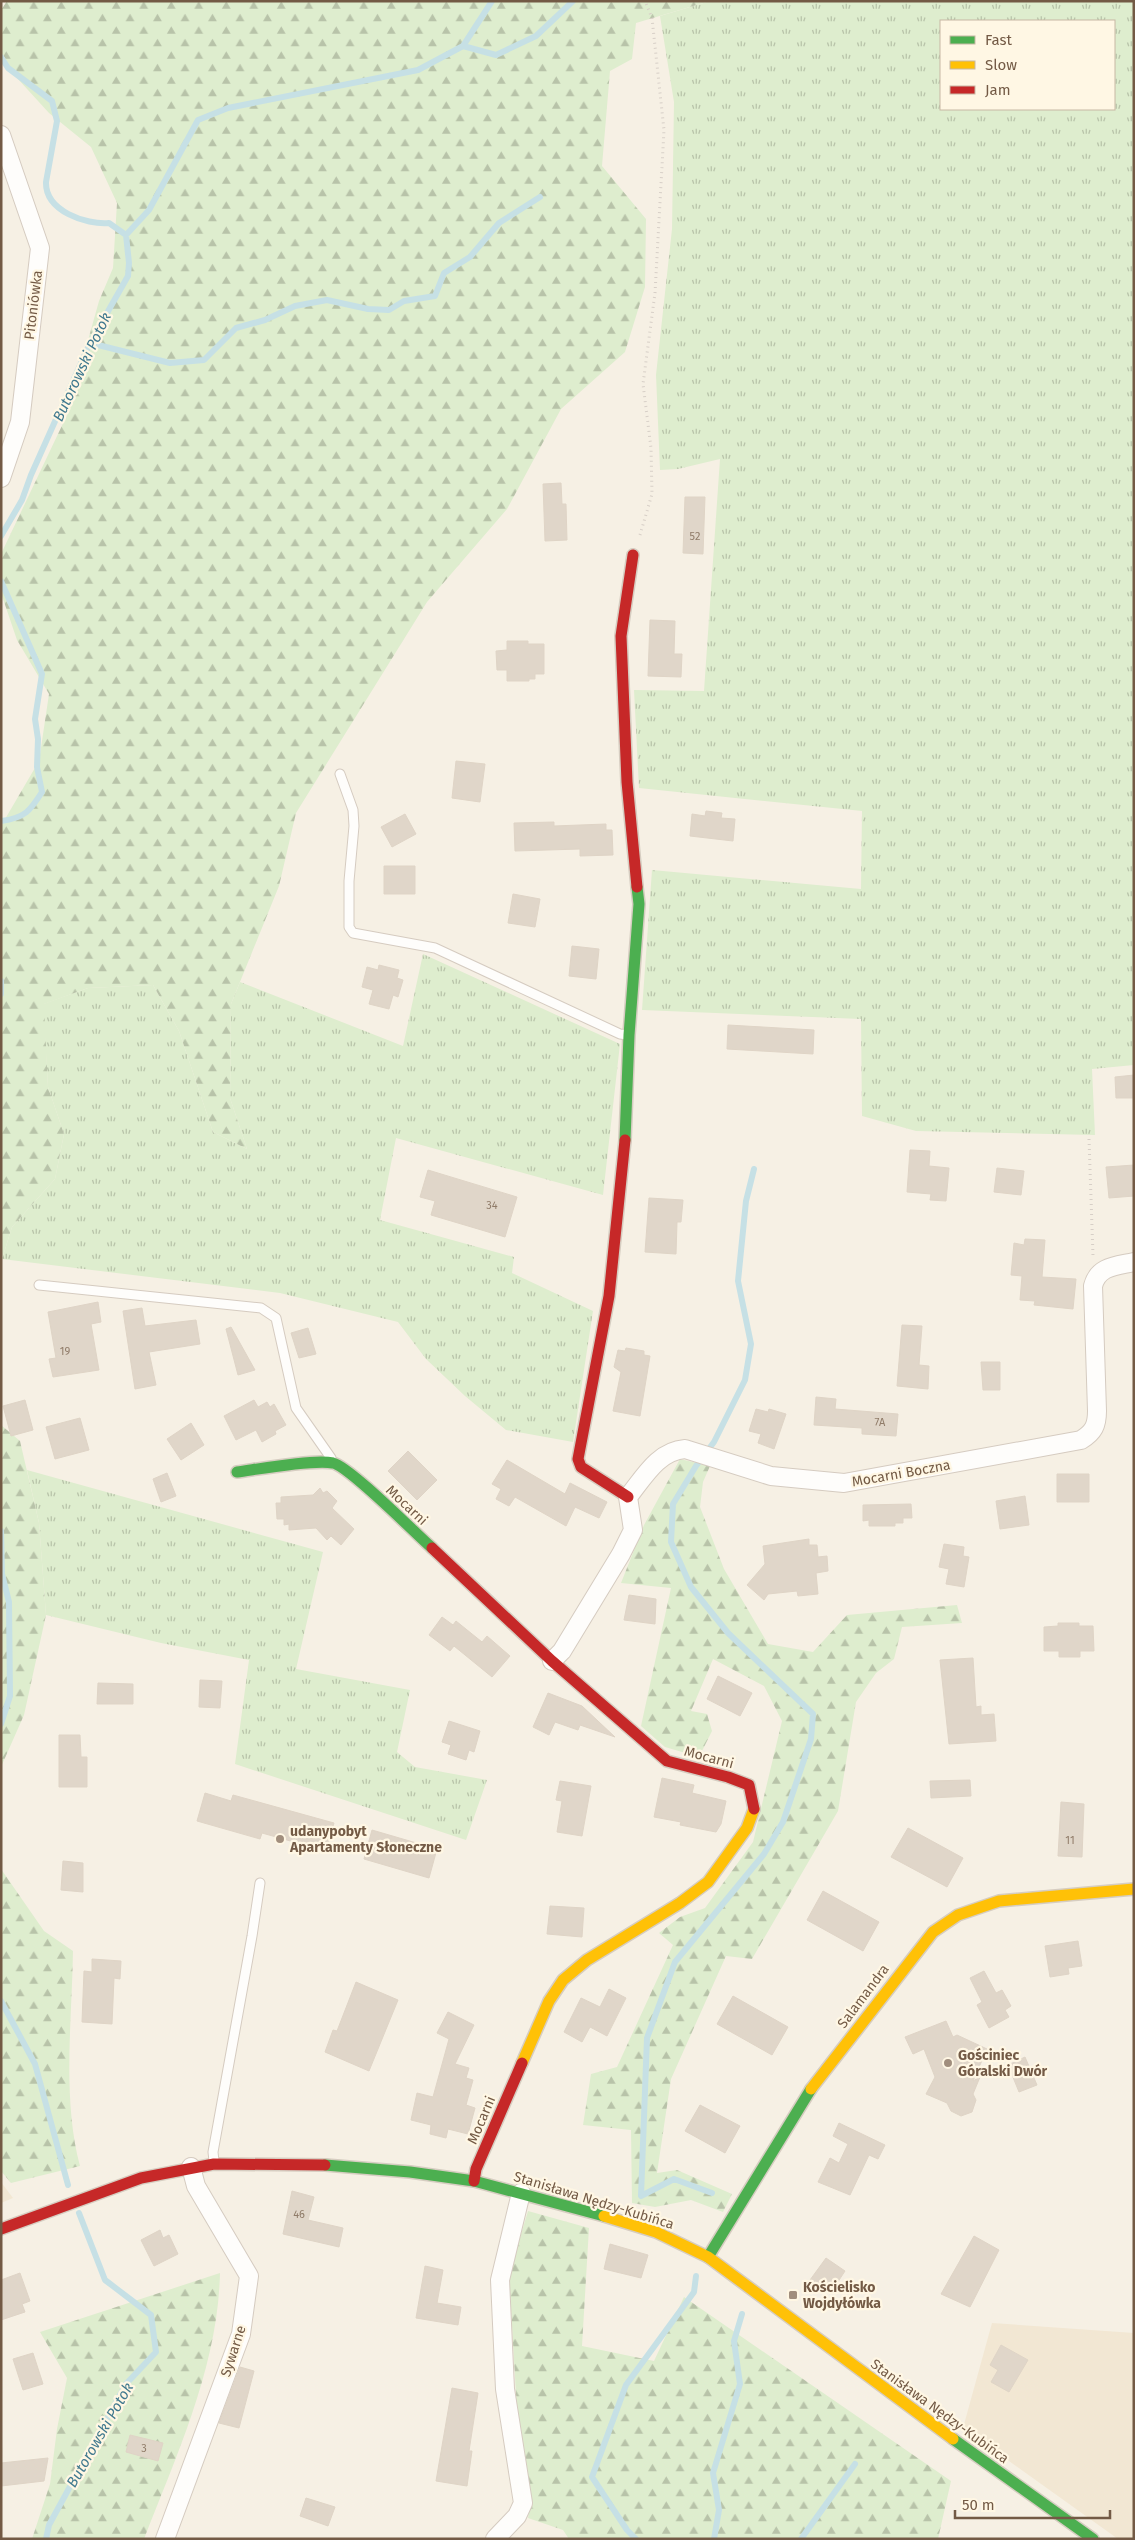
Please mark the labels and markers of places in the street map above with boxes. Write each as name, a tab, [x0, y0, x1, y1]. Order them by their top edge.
place label: udanypobyt Apartamenty Słoneczne	[289, 1823, 442, 1856]
marker: udanypobyt Apartamenty Słoneczne	[274, 1833, 286, 1845]
place label: Gościniec Góralski Dwór	[958, 2047, 1048, 2080]
marker: Gościniec Góralski Dwór	[942, 2057, 954, 2069]
place label: Kościelisko Wojdyłówka	[803, 2279, 881, 2312]
marker: Kościelisko Wojdyłówka	[787, 2289, 799, 2301]

